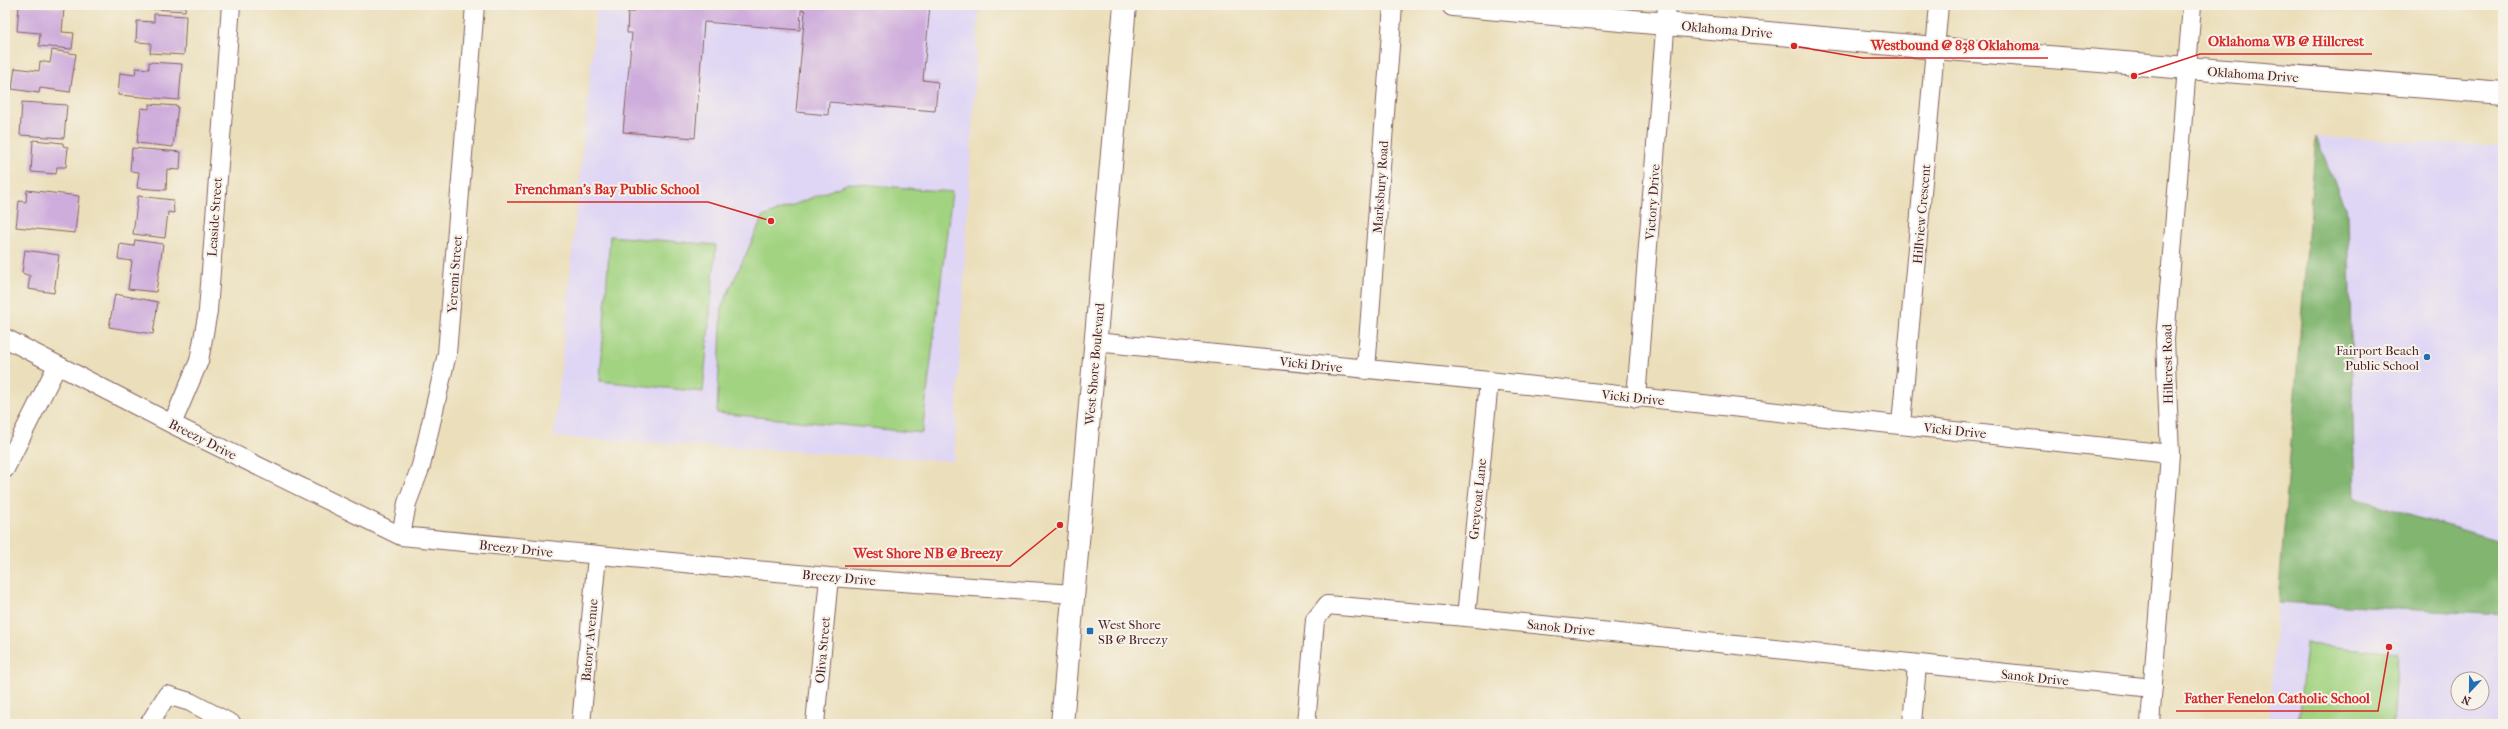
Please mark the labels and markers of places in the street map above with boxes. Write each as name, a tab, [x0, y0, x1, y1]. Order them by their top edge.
callout: Oklahoma WB @ Hillcrest	[2200, 28, 2372, 54]
callout: Westbound @ 838 Oklahoma	[1863, 32, 2048, 58]
callout: Frenchman's Bay Public School	[507, 176, 708, 202]
place label: Fairport Beach Public School	[2336, 343, 2420, 373]
marker: Fairport Beach Public School	[2422, 352, 2432, 362]
callout: West Shore NB @ Breezy	[845, 540, 1010, 566]
place label: West Shore SB @ Breezy	[1097, 617, 1169, 647]
marker: West Shore SB @ Breezy	[1085, 626, 1095, 636]
callout: Father Fenelon Catholic School	[2176, 685, 2378, 711]

